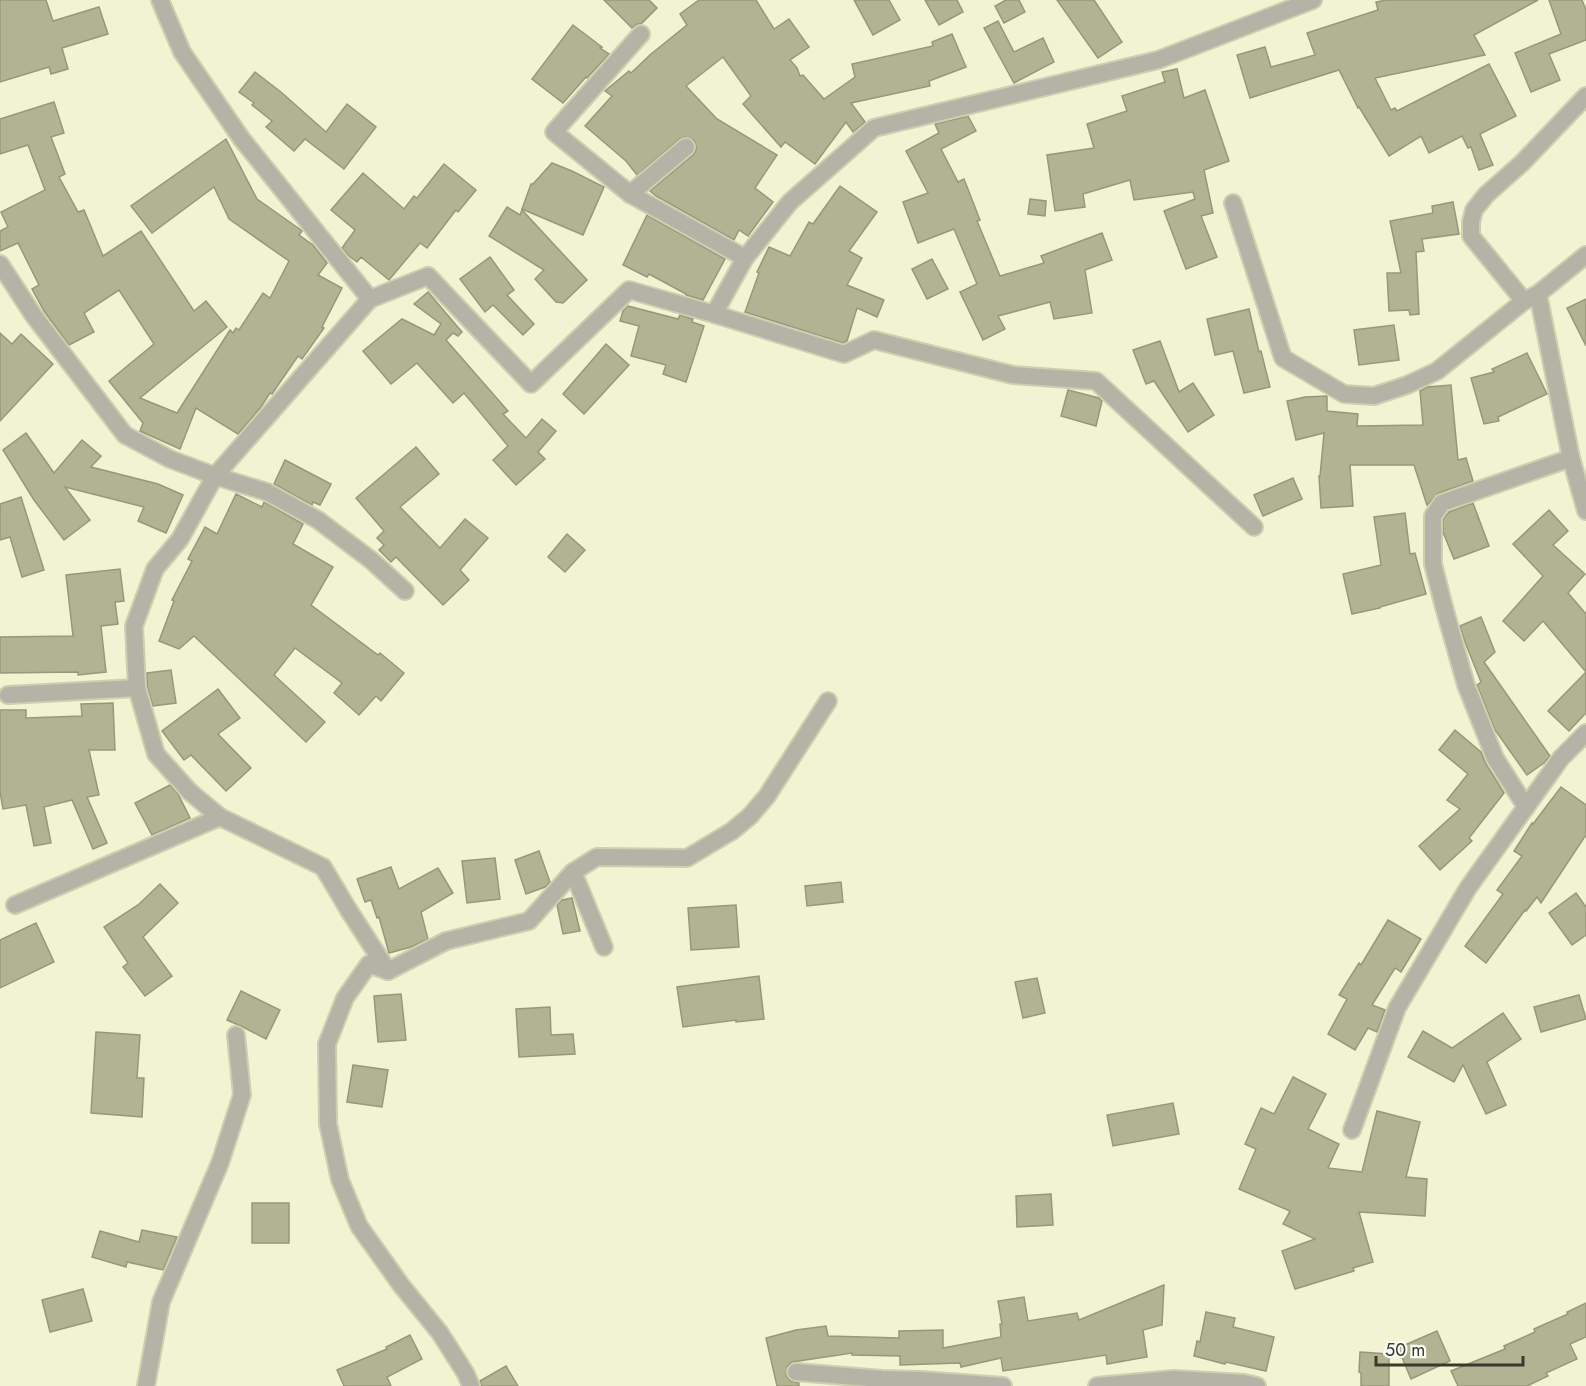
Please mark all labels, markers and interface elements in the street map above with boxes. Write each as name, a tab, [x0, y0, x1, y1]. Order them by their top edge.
scale bar	[1376, 1329, 1523, 1367]
text: 50 m	[1385, 1337, 1425, 1363]

